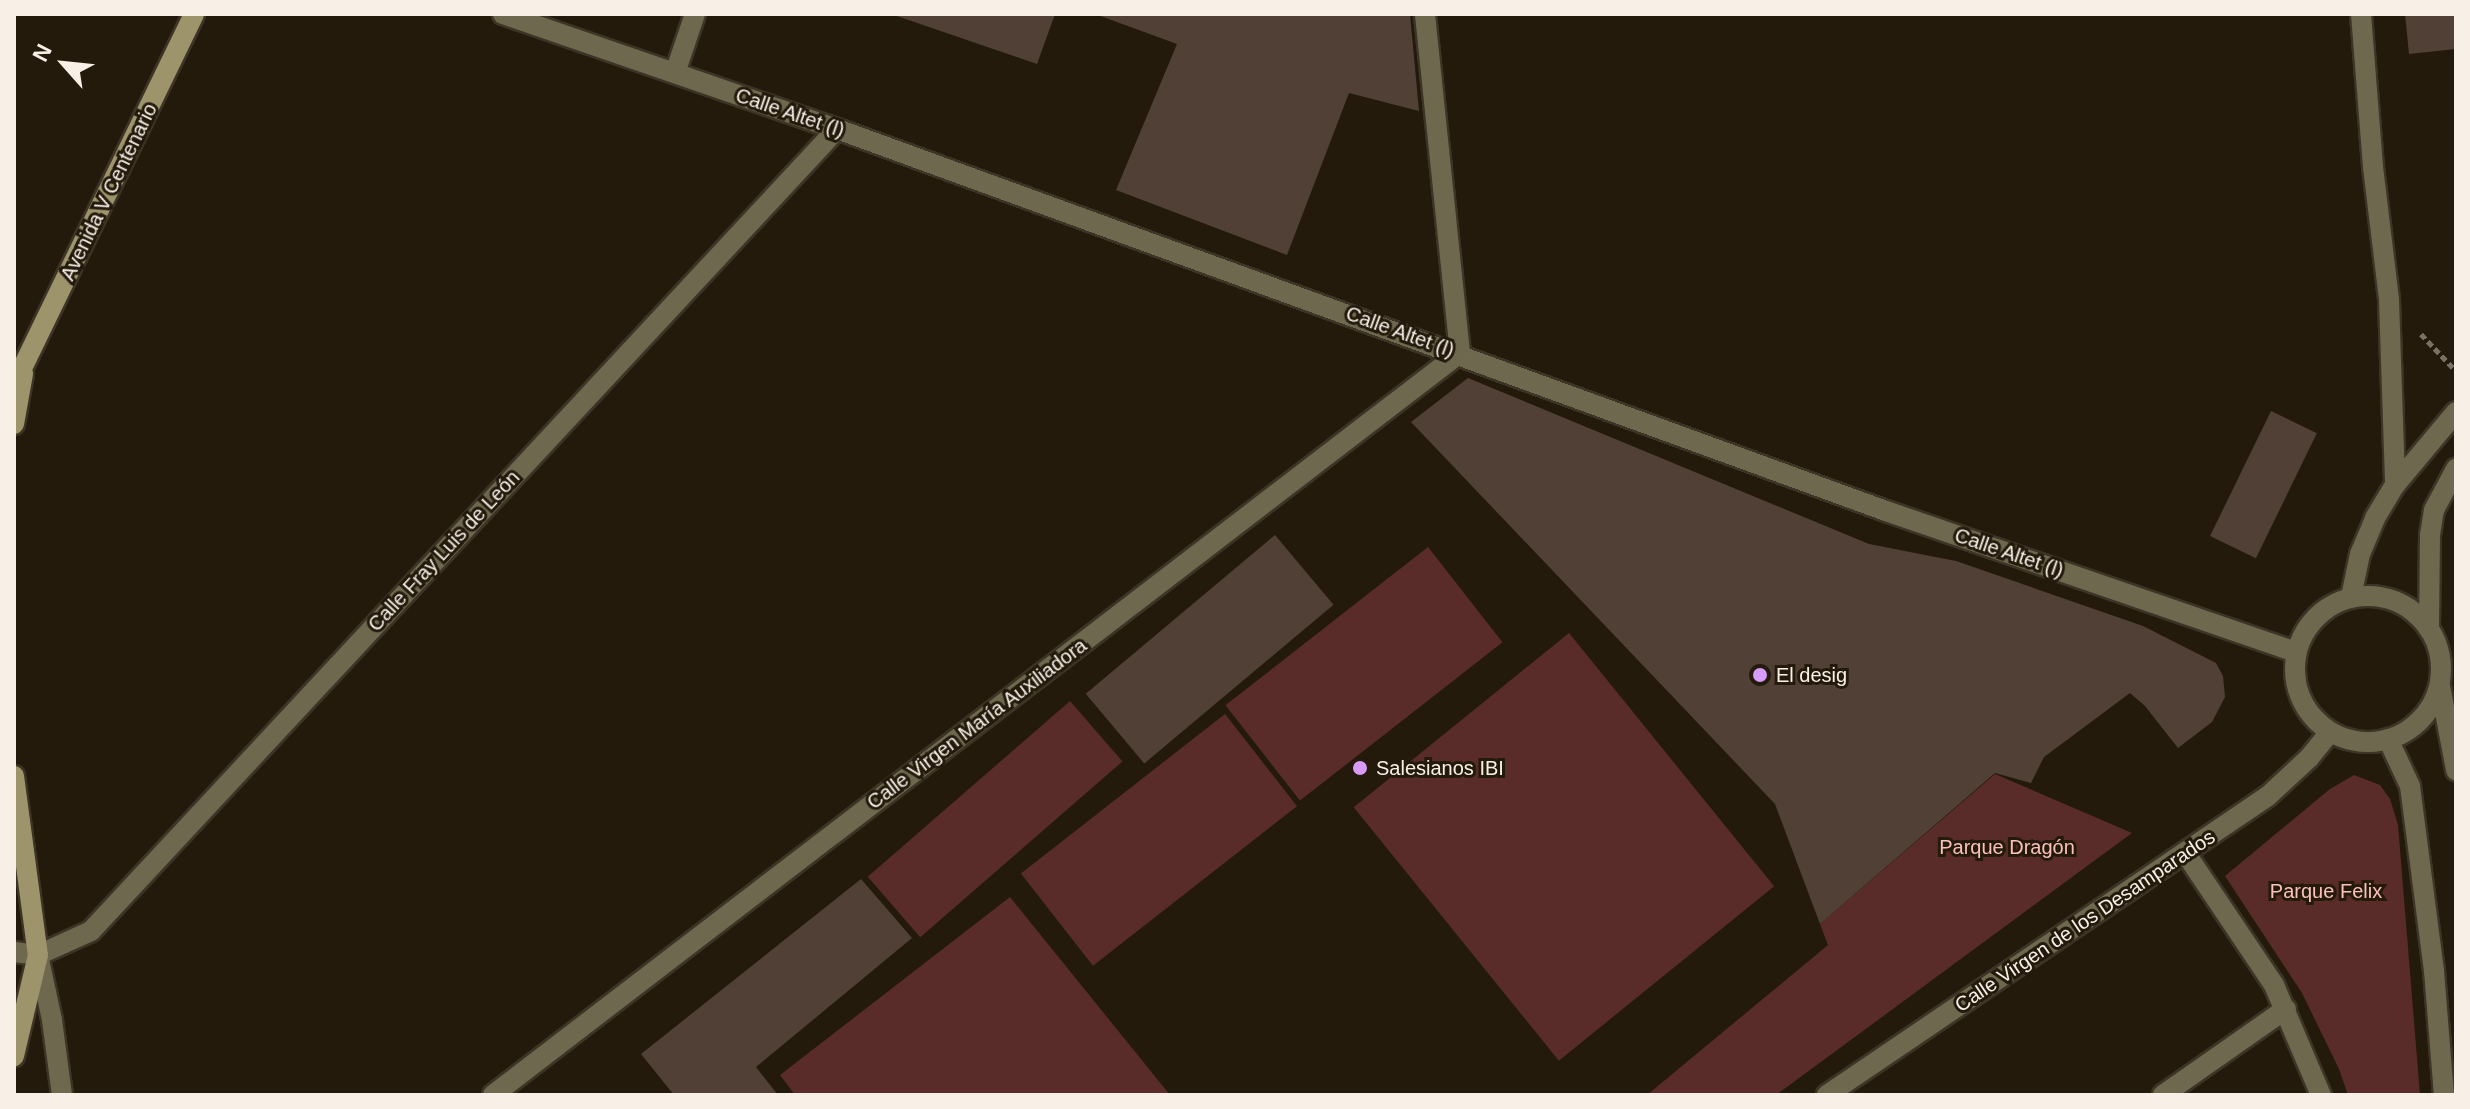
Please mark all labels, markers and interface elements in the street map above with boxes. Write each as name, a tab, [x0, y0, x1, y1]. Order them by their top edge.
north arrow	[24, 24, 104, 104]
text: N	[27, 40, 57, 66]
street label: Calle Altet (l)	[732, 83, 848, 143]
street label: Avenida V Centenario	[56, 99, 162, 285]
street label: Calle Altet (l)	[1342, 301, 1458, 363]
street label: Calle Fray Luis de León	[363, 466, 525, 636]
street label: Calle Altet (l)	[1951, 523, 2067, 583]
street label: Calle Virgen María Auxiliadora	[862, 633, 1092, 815]
place label: El desig	[1776, 663, 1847, 687]
marker: El desig	[1751, 666, 1769, 684]
place label: Salesianos IBI	[1376, 756, 1504, 780]
marker: Salesianos IBI	[1351, 759, 1369, 777]
street label: Calle Virgen de los Desamparados	[1950, 825, 2220, 1017]
park label: Parque Dragón	[1939, 835, 2075, 859]
park label: Parque Felix	[2270, 879, 2382, 903]

